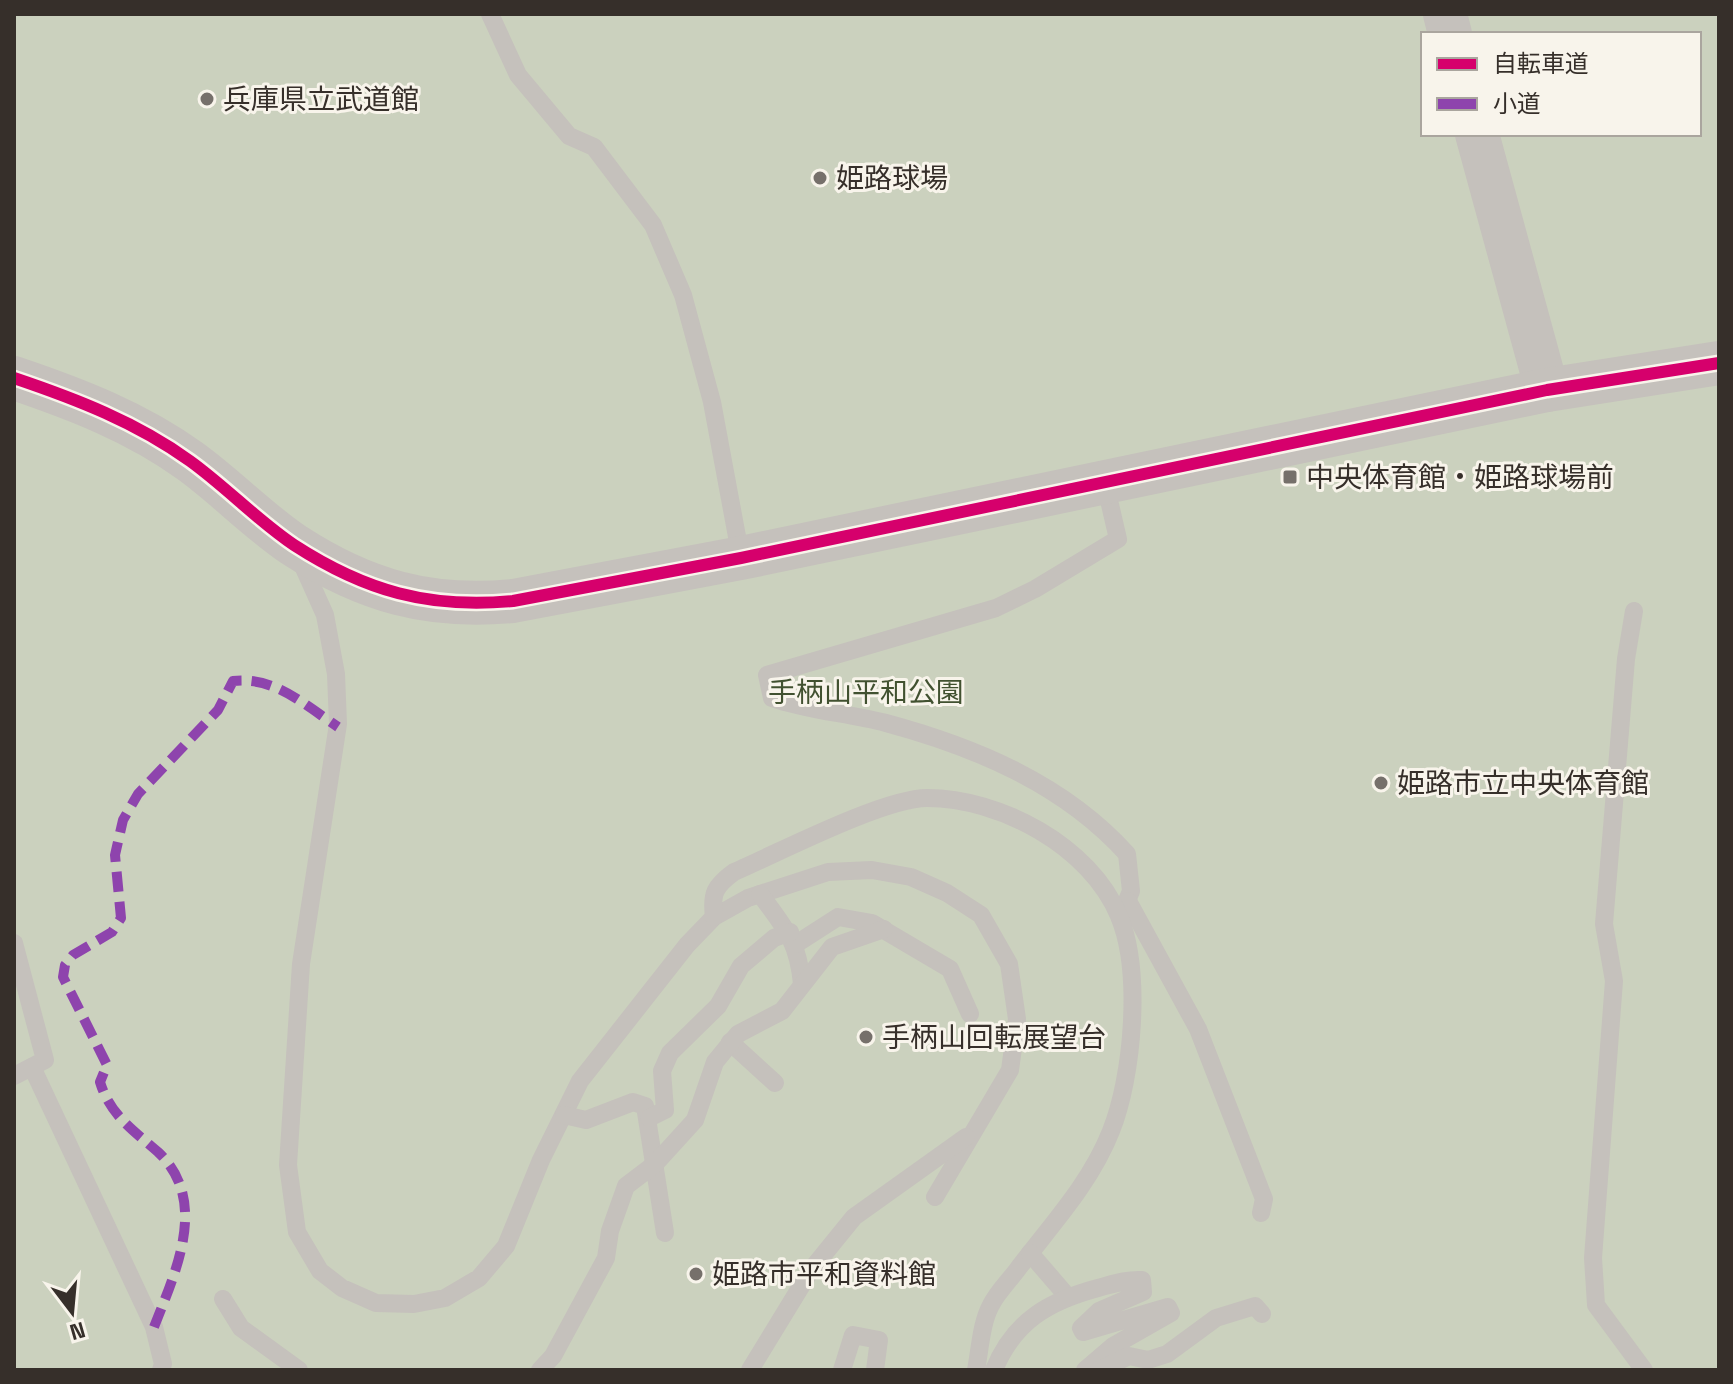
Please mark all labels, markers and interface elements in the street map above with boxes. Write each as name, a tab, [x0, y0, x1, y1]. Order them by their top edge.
legend	[1421, 32, 1701, 136]
text: 自転車道	[1493, 48, 1589, 79]
place label: 兵庫県立武道館	[223, 81, 419, 117]
text: 小道	[1493, 88, 1541, 119]
marker: 兵庫県立武道館	[198, 90, 216, 108]
place label: 姫路球場	[836, 160, 948, 196]
marker: 姫路球場	[811, 169, 829, 187]
place label: 中央体育館・姫路球場前	[1306, 459, 1614, 495]
marker: 中央体育館・姫路球場前	[1281, 468, 1299, 486]
park label: 手柄山平和公園	[768, 674, 964, 710]
place label: 姫路市立中央体育館	[1397, 765, 1649, 801]
marker: 姫路市立中央体育館	[1372, 774, 1390, 792]
place label: 手柄山回転展望台	[882, 1019, 1106, 1055]
marker: 手柄山回転展望台	[857, 1028, 875, 1046]
place label: 姫路市平和資料館	[712, 1256, 936, 1292]
marker: 姫路市平和資料館	[687, 1265, 705, 1283]
north arrow	[32, 1272, 112, 1352]
text: N	[67, 1316, 88, 1347]

